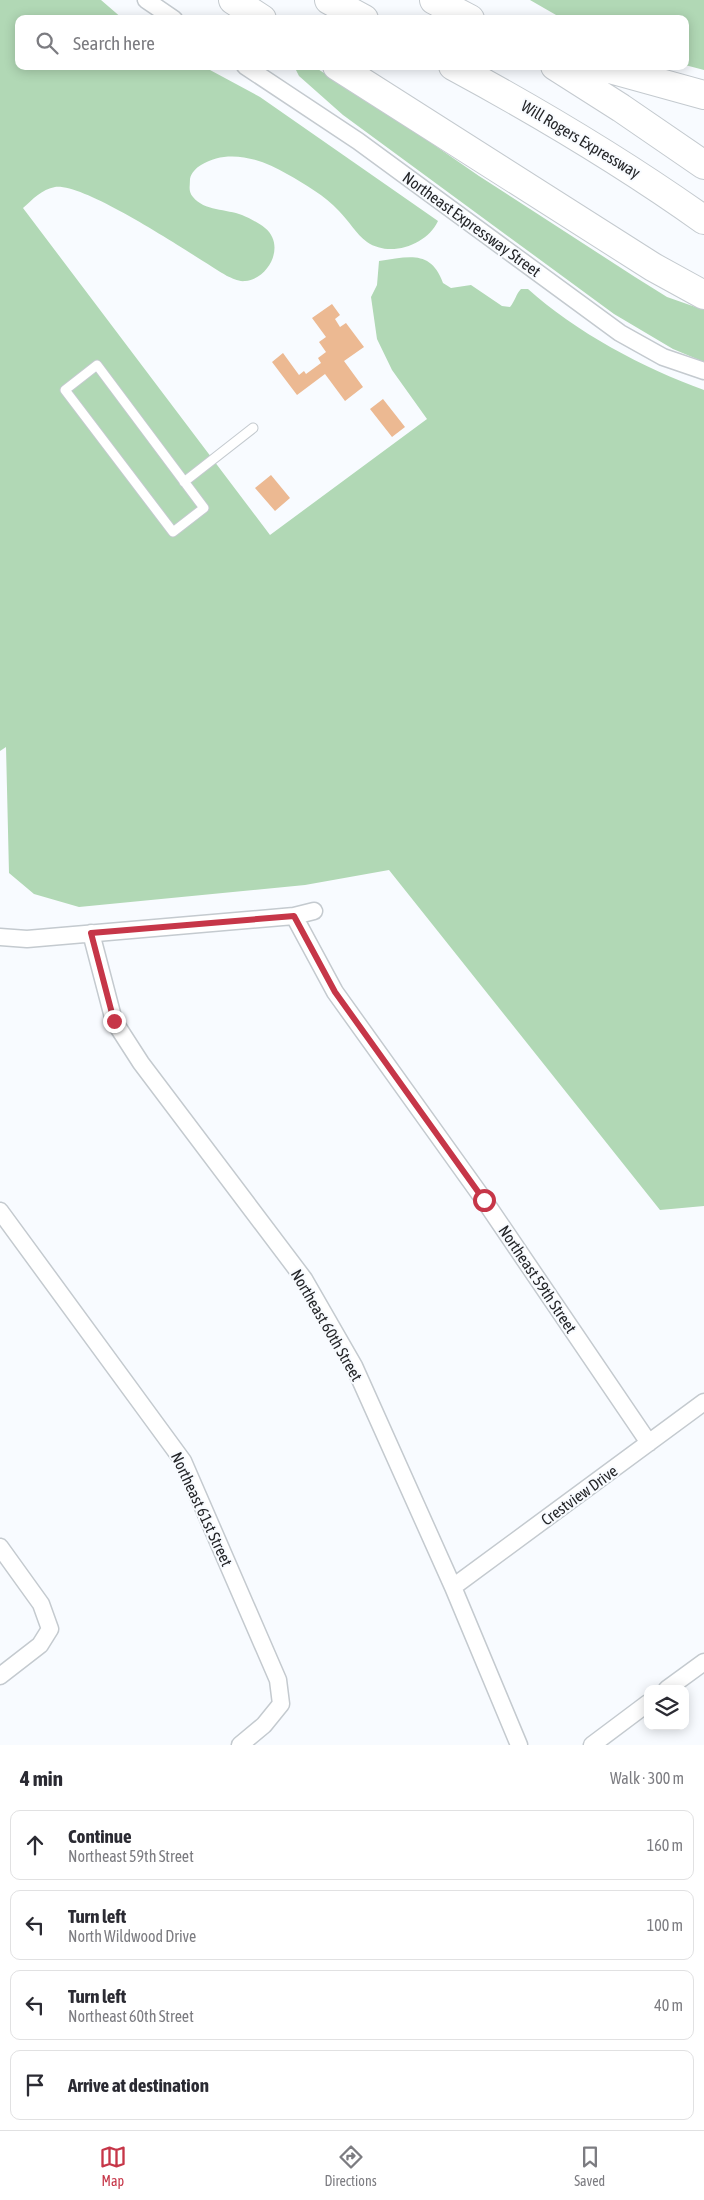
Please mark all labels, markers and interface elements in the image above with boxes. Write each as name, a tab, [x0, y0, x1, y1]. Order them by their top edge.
search box	[15, 15, 689, 70]
icon: search	[33, 29, 61, 57]
text: Search here	[73, 32, 155, 54]
street label: Will Rogers Expressway	[518, 96, 644, 183]
street label: Northeast Expressway Street	[399, 168, 545, 281]
route end	[103, 1010, 126, 1033]
route start	[473, 1189, 496, 1212]
street label: Northeast 59th Street	[495, 1222, 581, 1336]
street label: Northeast 60th Street	[288, 1266, 366, 1384]
street label: Northeast 61st Street	[168, 1449, 236, 1569]
street label: Crestview Drive	[537, 1461, 621, 1529]
map controls	[644, 1685, 689, 1730]
button: layers	[644, 1685, 689, 1730]
text: 4 min	[20, 1766, 63, 1790]
text: Walk · 300 m	[610, 1769, 684, 1787]
text: Continue	[68, 1825, 132, 1847]
icon: ahead	[21, 1831, 49, 1859]
text: 160 m	[647, 1836, 683, 1854]
text: Northeast 59th Street	[68, 1847, 194, 1865]
text: Turn left	[68, 1905, 126, 1927]
icon: left	[21, 1911, 49, 1939]
text: 100 m	[647, 1916, 683, 1934]
text: North Wildwood Drive	[68, 1927, 196, 1945]
text: Turn left	[68, 1985, 126, 2007]
icon: left	[21, 1991, 49, 2019]
text: 40 m	[654, 1996, 683, 2014]
text: Northeast 60th Street	[68, 2007, 194, 2025]
icon: arrive	[21, 2071, 49, 2099]
text: Arrive at destination	[68, 2074, 209, 2096]
tab: Map	[99, 2143, 127, 2189]
tab: Directions	[324, 2143, 377, 2189]
tab: Saved	[574, 2143, 605, 2189]

